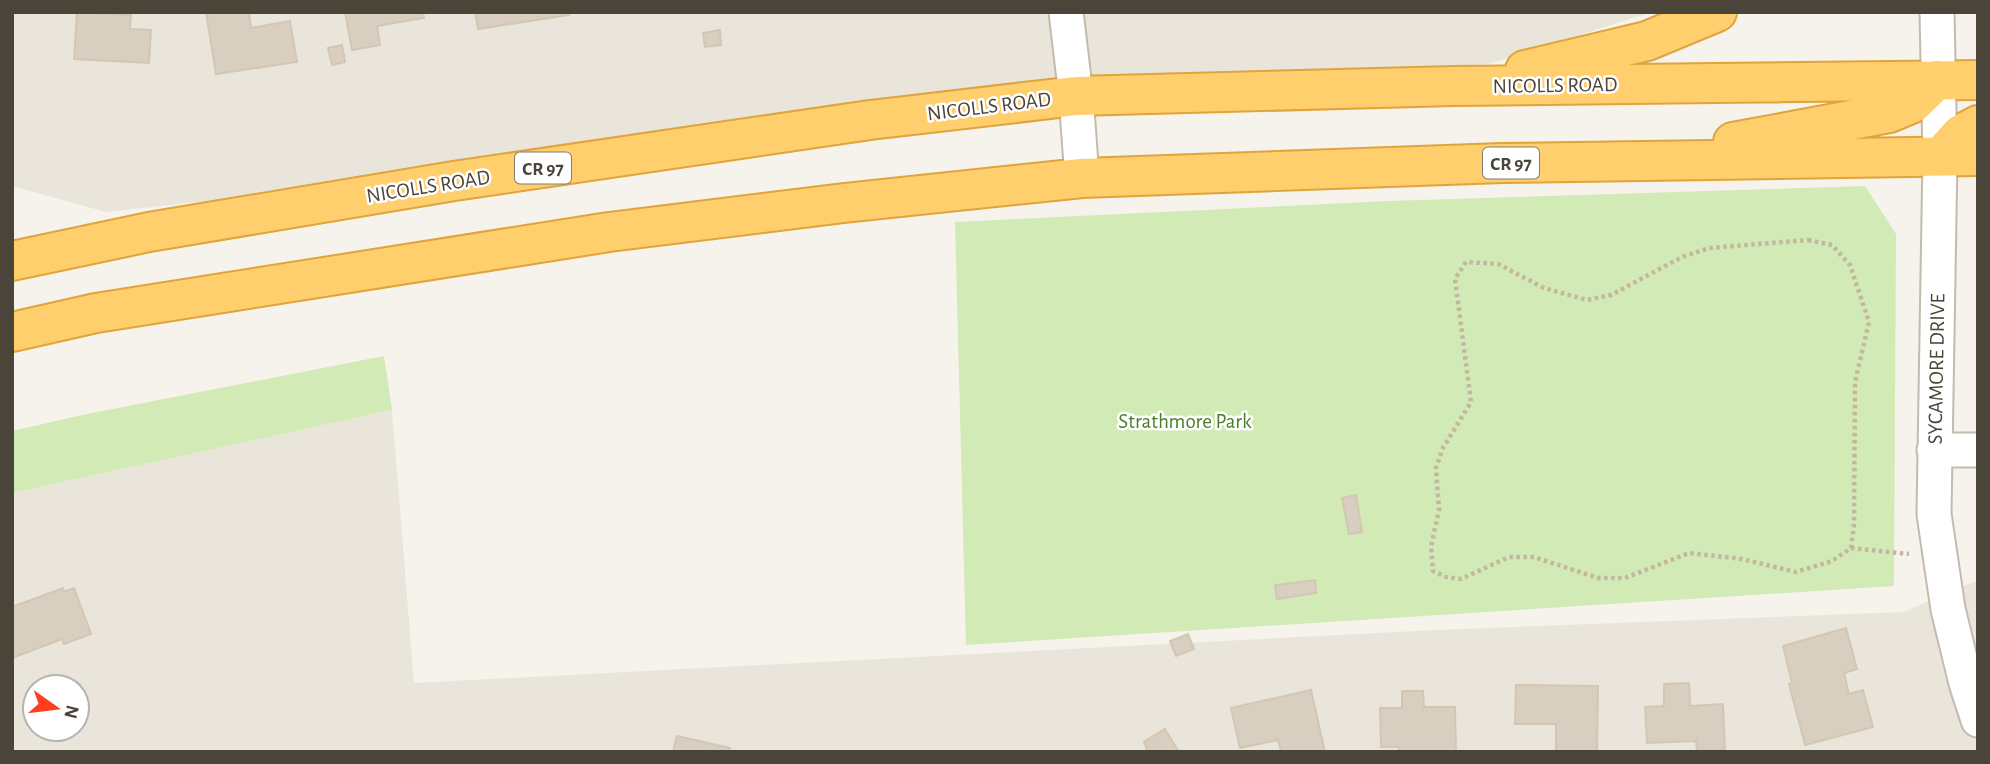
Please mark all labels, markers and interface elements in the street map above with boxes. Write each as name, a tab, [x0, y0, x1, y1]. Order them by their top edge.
street label: NICOLLS ROAD	[1492, 74, 1618, 97]
street label: NICOLLS ROAD	[926, 88, 1052, 125]
road number: CR 97	[1483, 148, 1539, 178]
road number: CR 97	[515, 152, 571, 184]
street label: NICOLLS ROAD	[365, 166, 491, 207]
street label: SYCAMORE DRIVE	[1925, 293, 1948, 445]
park label: Strathmore Park	[1118, 411, 1252, 432]
north arrow	[21, 673, 91, 743]
text: N	[60, 703, 82, 720]

